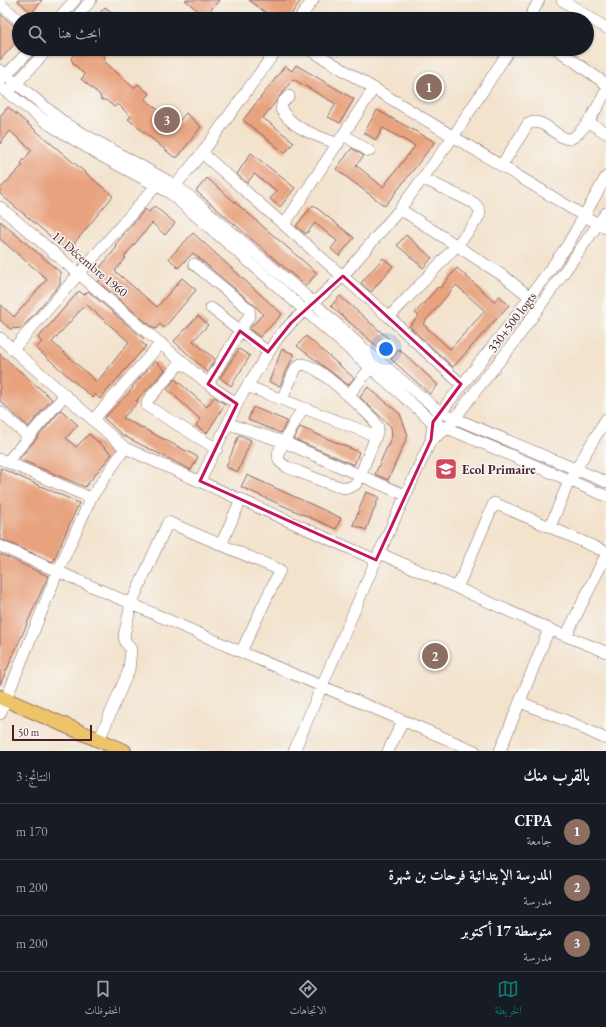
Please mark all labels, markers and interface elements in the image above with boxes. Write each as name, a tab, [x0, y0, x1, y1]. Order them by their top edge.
search box	[12, 12, 594, 56]
icon: search	[26, 23, 48, 45]
text: ابحث هنا	[58, 23, 101, 42]
pin: 1	[416, 72, 442, 102]
pin: 3	[154, 105, 180, 135]
street label: 11 Décembre 1960	[49, 227, 131, 301]
street label: 330+500 logts	[484, 288, 540, 356]
your location	[376, 339, 396, 359]
school or university icon: Ecol Primaire	[433, 456, 459, 482]
place label: Ecol Primaire	[462, 461, 536, 478]
pin: 2	[422, 641, 448, 671]
scale bar	[12, 723, 92, 742]
text: 50 m	[18, 725, 39, 739]
text: بالقرب منك	[523, 764, 590, 786]
text: النتائج: 3	[16, 768, 51, 785]
text: CFPA	[514, 811, 552, 830]
text: 170 m	[16, 823, 47, 840]
text: 1	[574, 823, 580, 840]
text: جامعة	[526, 832, 552, 849]
text: المدرسة الإبتدائية فرحات بن شهرة	[389, 865, 552, 884]
text: 200 m	[16, 879, 47, 896]
text: 2	[574, 879, 580, 896]
text: مدرسة	[523, 892, 552, 909]
text: متوسطة 17 أكتوبر	[461, 921, 552, 940]
text: 200 m	[16, 935, 47, 952]
text: 3	[574, 935, 580, 952]
text: مدرسة	[523, 948, 552, 965]
tab: المحفوظات	[84, 978, 121, 1021]
tab: الاتجاهات	[289, 978, 326, 1021]
tab: الخريطة	[495, 978, 522, 1021]

